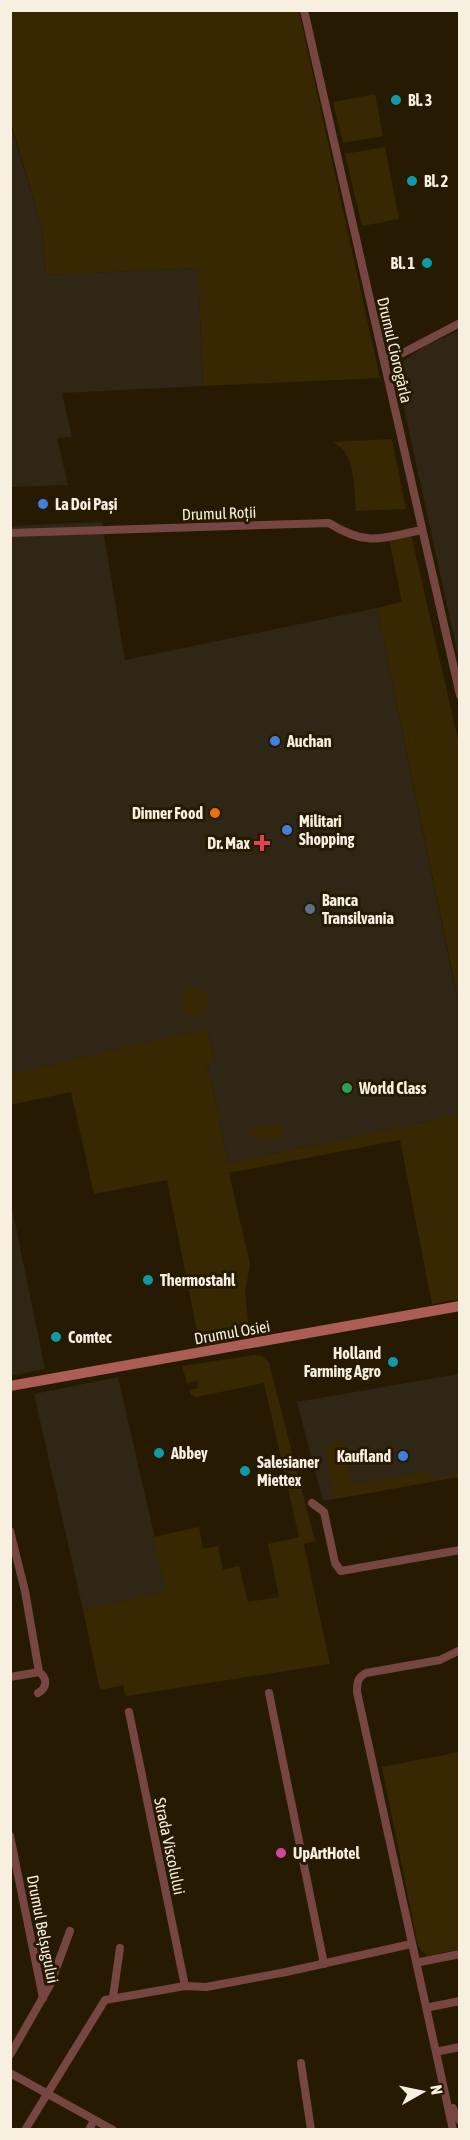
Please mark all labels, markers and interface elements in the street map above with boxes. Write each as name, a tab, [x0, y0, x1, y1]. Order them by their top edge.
place label: Bl. 3	[408, 91, 432, 109]
marker: Bl. 3	[389, 93, 403, 107]
place label: Bl. 2	[424, 172, 448, 190]
marker: Bl. 2	[405, 174, 419, 188]
place label: Bl. 1	[391, 254, 415, 272]
marker: Bl. 1	[420, 256, 434, 270]
street label: Drumul Ciorogârla	[373, 295, 416, 405]
place label: La Doi Pași	[55, 495, 118, 514]
marker: La Doi Pași	[36, 497, 50, 511]
street label: Drumul Roții	[181, 503, 257, 524]
place label: Auchan	[286, 732, 332, 750]
marker: Auchan	[268, 734, 282, 748]
place label: Dinner Food	[132, 804, 203, 822]
marker: Dinner Food	[208, 806, 222, 820]
place label: Militari Shopping	[299, 812, 355, 848]
marker: Militari Shopping	[280, 823, 294, 837]
place label: Dr. Max	[207, 834, 251, 852]
marker: Dr. Max	[255, 836, 269, 850]
place label: Banca Transilvania	[322, 891, 394, 927]
marker: Banca Transilvania	[303, 902, 317, 916]
place label: World Class	[358, 1079, 427, 1097]
marker: World Class	[340, 1081, 354, 1095]
place label: Thermostahl	[160, 1271, 236, 1289]
marker: Thermostahl	[141, 1273, 155, 1287]
street label: Drumul Osiei	[193, 1316, 271, 1348]
place label: Comtec	[68, 1328, 112, 1346]
marker: Comtec	[49, 1330, 63, 1344]
place label: Holland Farming Agro	[304, 1344, 381, 1380]
marker: Holland Farming Agro	[386, 1355, 400, 1369]
place label: Abbey	[170, 1444, 208, 1462]
marker: Abbey	[152, 1446, 166, 1460]
place label: Kaufland	[337, 1447, 391, 1465]
marker: Kaufland	[396, 1449, 410, 1463]
place label: Salesianer Miettex	[257, 1453, 319, 1489]
marker: Salesianer Miettex	[238, 1464, 252, 1478]
street label: Strada Viscolului	[151, 1796, 189, 1896]
place label: UpArtHotel	[293, 1844, 361, 1862]
marker: UpArtHotel	[274, 1846, 288, 1860]
street label: Drumul Belșugului	[23, 1873, 62, 1985]
north arrow	[392, 2062, 452, 2122]
text: N	[427, 2084, 446, 2096]

